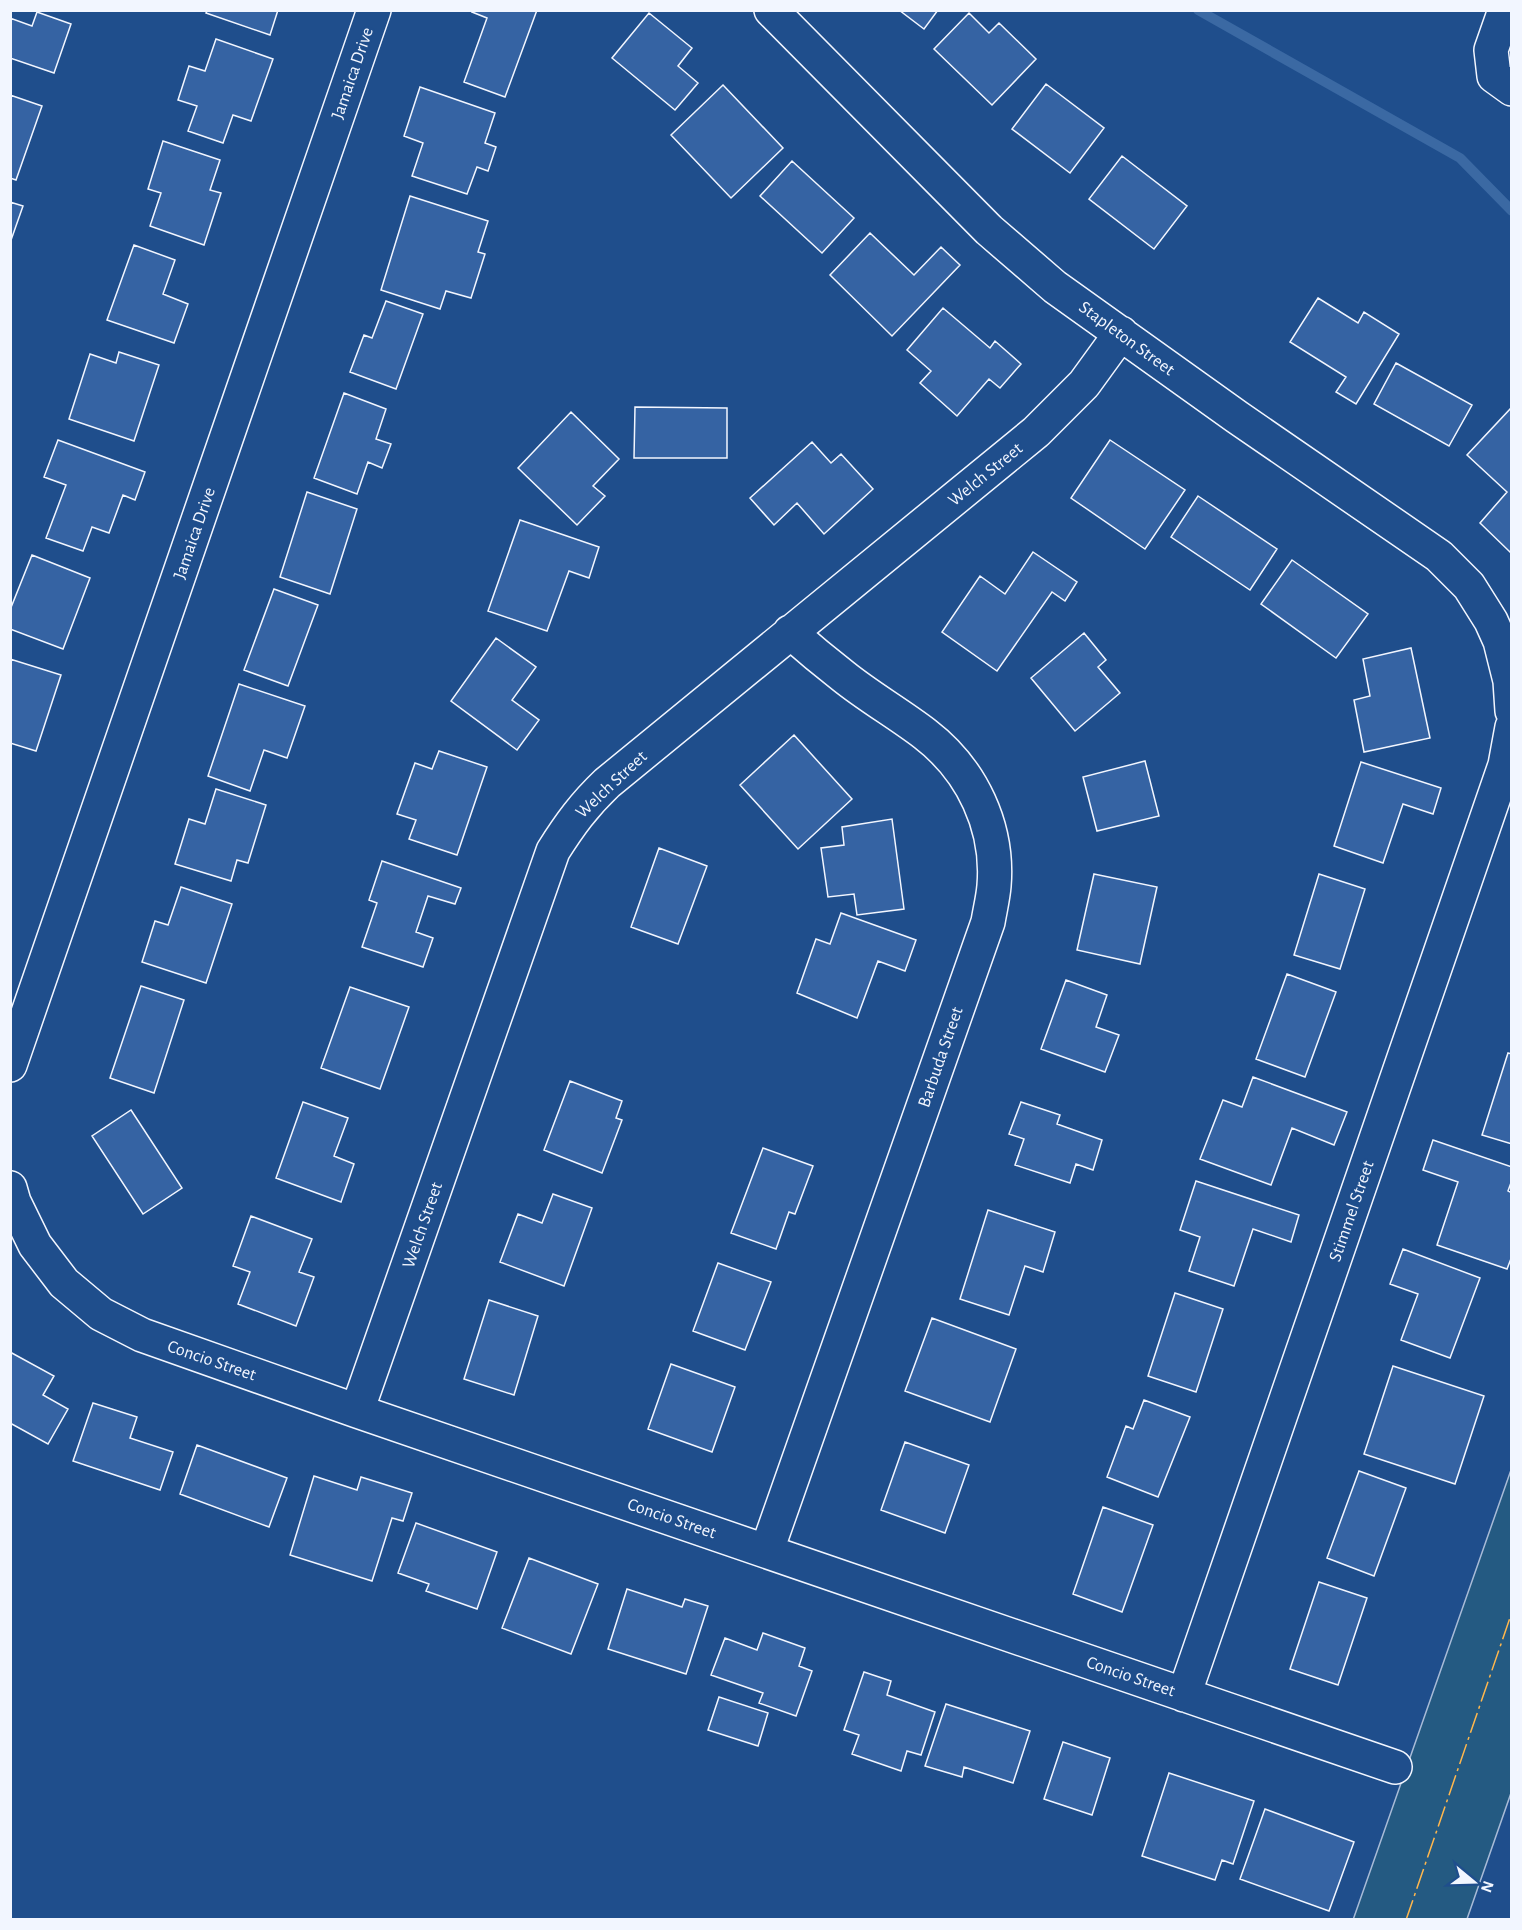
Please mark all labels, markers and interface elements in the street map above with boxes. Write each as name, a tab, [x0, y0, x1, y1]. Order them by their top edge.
street label: Jamaica Drive	[329, 25, 377, 122]
street label: Stapleton Street	[1075, 298, 1178, 380]
street label: Welch Street	[945, 439, 1026, 510]
street label: Jamaica Drive	[171, 485, 219, 582]
street label: Welch Street	[573, 747, 651, 822]
street label: Barbuda Street	[915, 1004, 967, 1110]
street label: Stimmel Street	[1326, 1158, 1378, 1264]
street label: Welch Street	[400, 1180, 446, 1271]
street label: Concio Street	[165, 1337, 259, 1385]
street label: Concio Street	[625, 1495, 719, 1543]
street label: Concio Street	[1084, 1653, 1178, 1701]
north arrow	[1444, 1852, 1504, 1912]
text: N	[1478, 1879, 1497, 1894]

